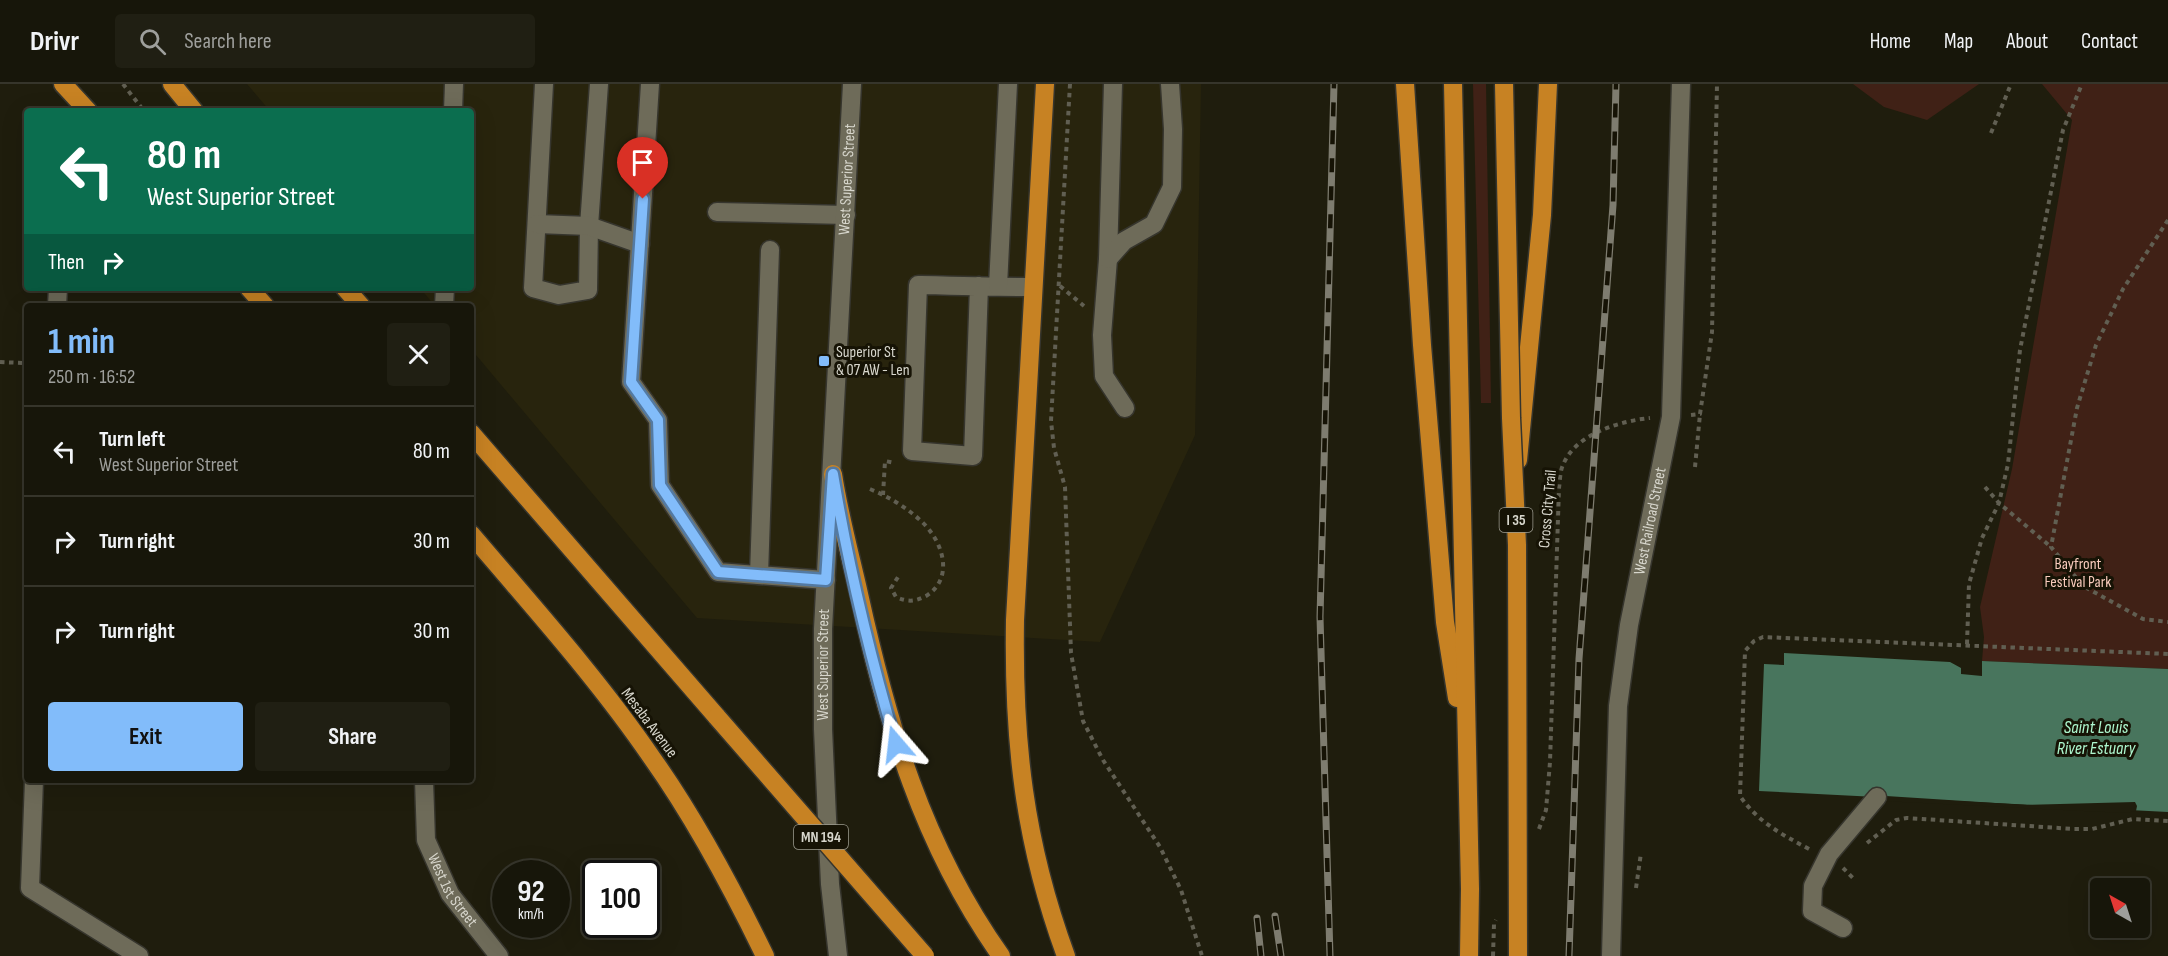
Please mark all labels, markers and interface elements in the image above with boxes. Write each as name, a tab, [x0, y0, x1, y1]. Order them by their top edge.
search box	[115, 14, 535, 68]
text: Drivr	[30, 25, 79, 58]
icon: search	[136, 25, 169, 58]
text: Search here	[184, 28, 272, 55]
text: Home	[1870, 29, 1911, 54]
text: Map	[1944, 29, 1973, 54]
text: About	[2006, 29, 2048, 54]
text: Contact	[2081, 29, 2138, 54]
street label: West Superior Street	[834, 123, 859, 235]
text: 80 m	[147, 130, 221, 181]
icon: left	[48, 132, 126, 210]
pin	[617, 137, 668, 199]
icon: arrive	[626, 146, 659, 179]
text: West Superior Street	[147, 181, 335, 213]
icon: right	[96, 246, 129, 279]
text: Then	[48, 249, 84, 276]
text: 1 min	[48, 321, 115, 364]
button: close	[387, 323, 450, 386]
place label: Superior St & 07 AW - Len	[836, 343, 910, 380]
marker: Superior St & 07 AW - Len	[817, 354, 831, 368]
text: 250 m · 16:52	[48, 365, 135, 389]
text: Turn left	[99, 426, 165, 453]
icon: left	[48, 435, 81, 468]
text: 80 m	[413, 438, 450, 465]
text: West Superior Street	[99, 453, 238, 477]
street label: West Railroad Street	[1630, 465, 1670, 576]
street label: Cross City Trail	[1535, 469, 1561, 549]
road number: I 35	[1500, 508, 1532, 532]
icon: right	[48, 525, 81, 558]
text: Turn right	[99, 528, 175, 555]
text: 30 m	[413, 528, 450, 555]
park label: Bayfront Festival Park	[2045, 555, 2111, 592]
street label: West Superior Street	[813, 608, 834, 720]
icon: right	[48, 615, 81, 648]
text: Turn right	[99, 618, 175, 645]
text: 30 m	[413, 618, 450, 645]
street label: Mesaba Avenue	[617, 684, 681, 762]
button: Exit	[48, 702, 243, 771]
button: Share	[255, 702, 450, 771]
position arrow	[864, 712, 928, 776]
water label: Saint Louis River Estuary	[2057, 717, 2136, 759]
road number: MN 194	[794, 825, 848, 849]
street label: West 1st Street	[424, 851, 482, 931]
speed limit sign: 100	[582, 860, 660, 938]
text: 92	[517, 874, 545, 910]
north arrow	[2090, 878, 2150, 938]
map controls	[2090, 878, 2150, 938]
text: km/h	[518, 905, 544, 924]

